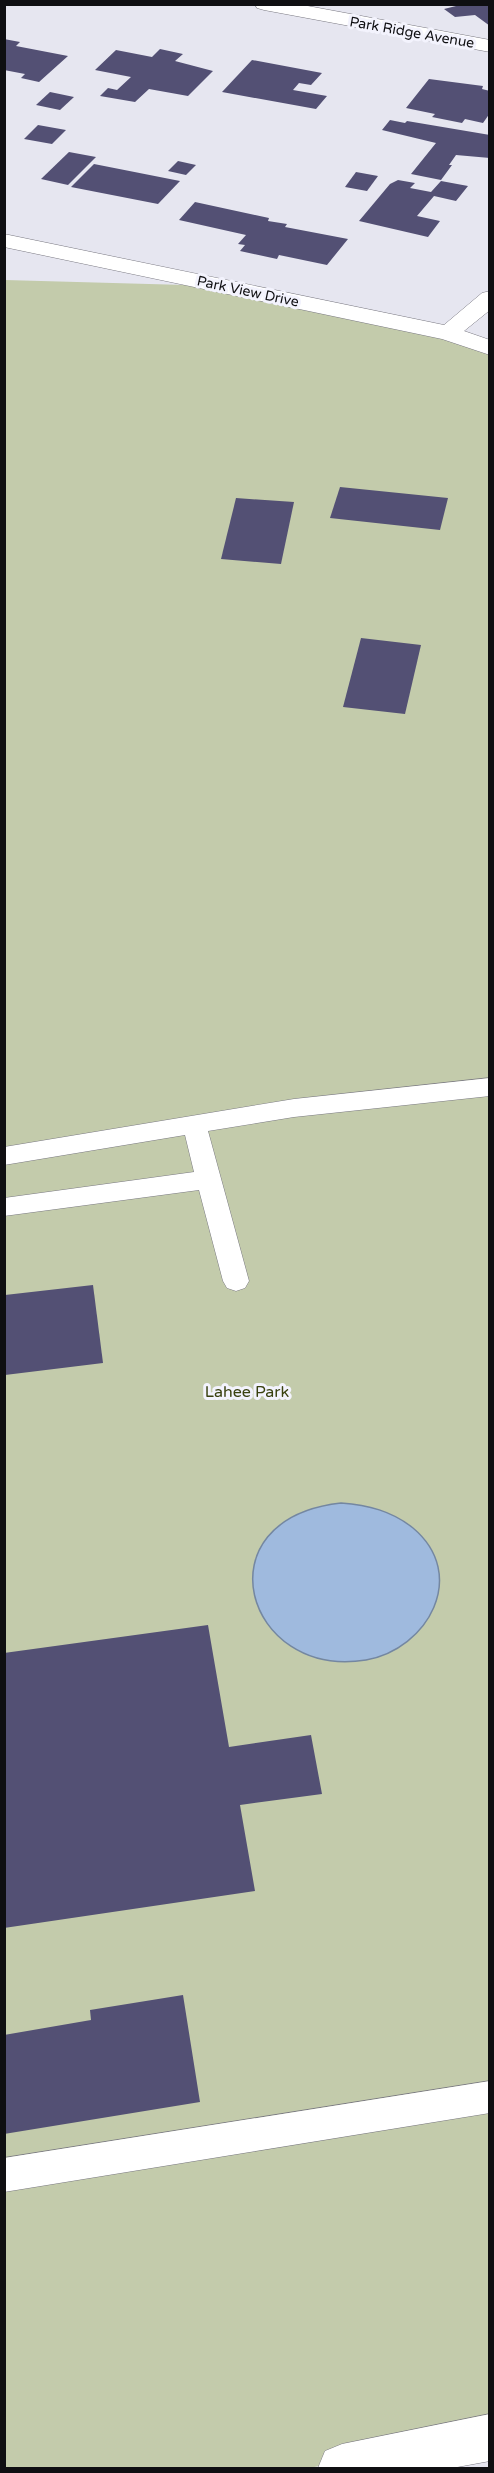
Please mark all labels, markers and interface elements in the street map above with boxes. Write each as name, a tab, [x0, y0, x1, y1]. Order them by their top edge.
street label: Park Ridge Avenue	[348, 13, 476, 52]
street label: Park View Drive	[195, 272, 300, 311]
park label: Lahee Park	[205, 1382, 289, 1402]

